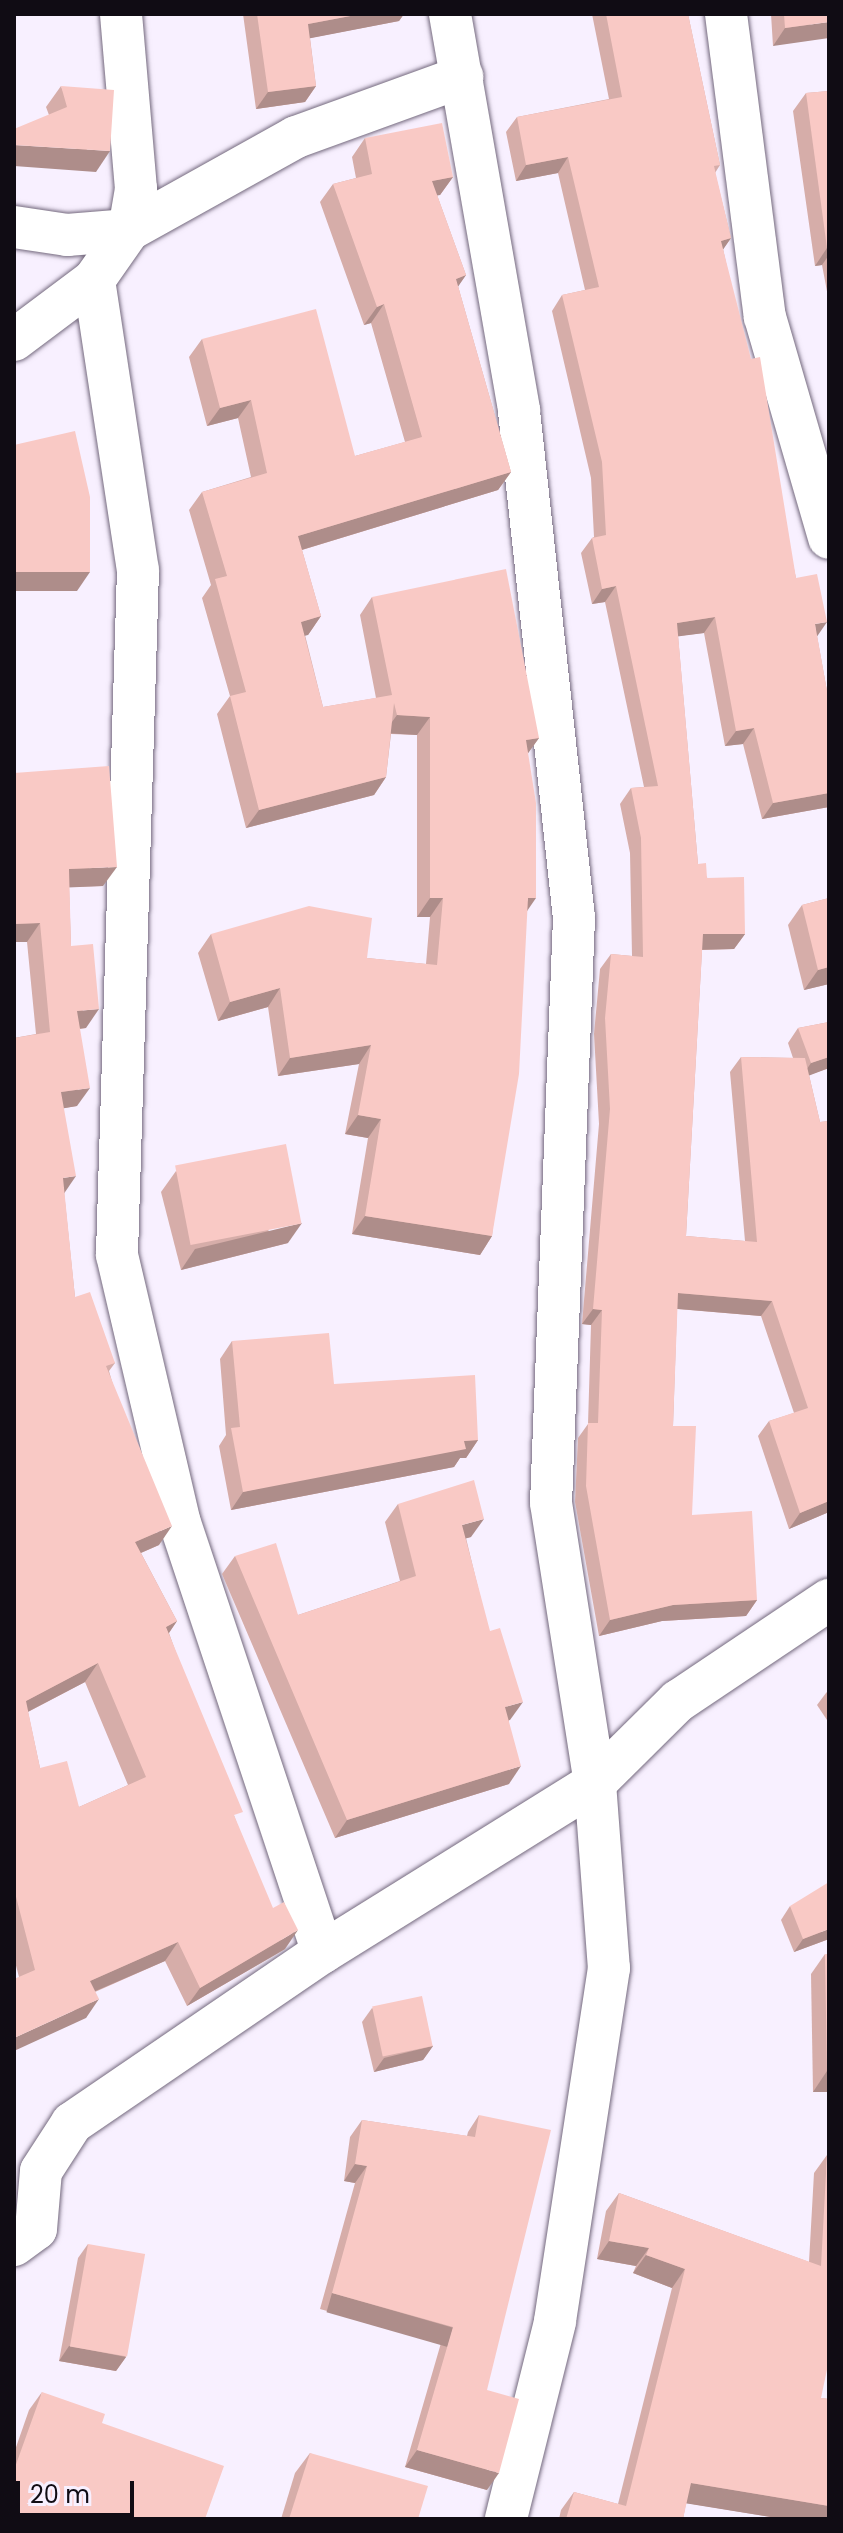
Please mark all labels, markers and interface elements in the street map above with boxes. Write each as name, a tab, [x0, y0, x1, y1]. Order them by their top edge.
scale bar	[20, 2465, 138, 2515]
text: 20 m	[30, 2478, 90, 2511]

